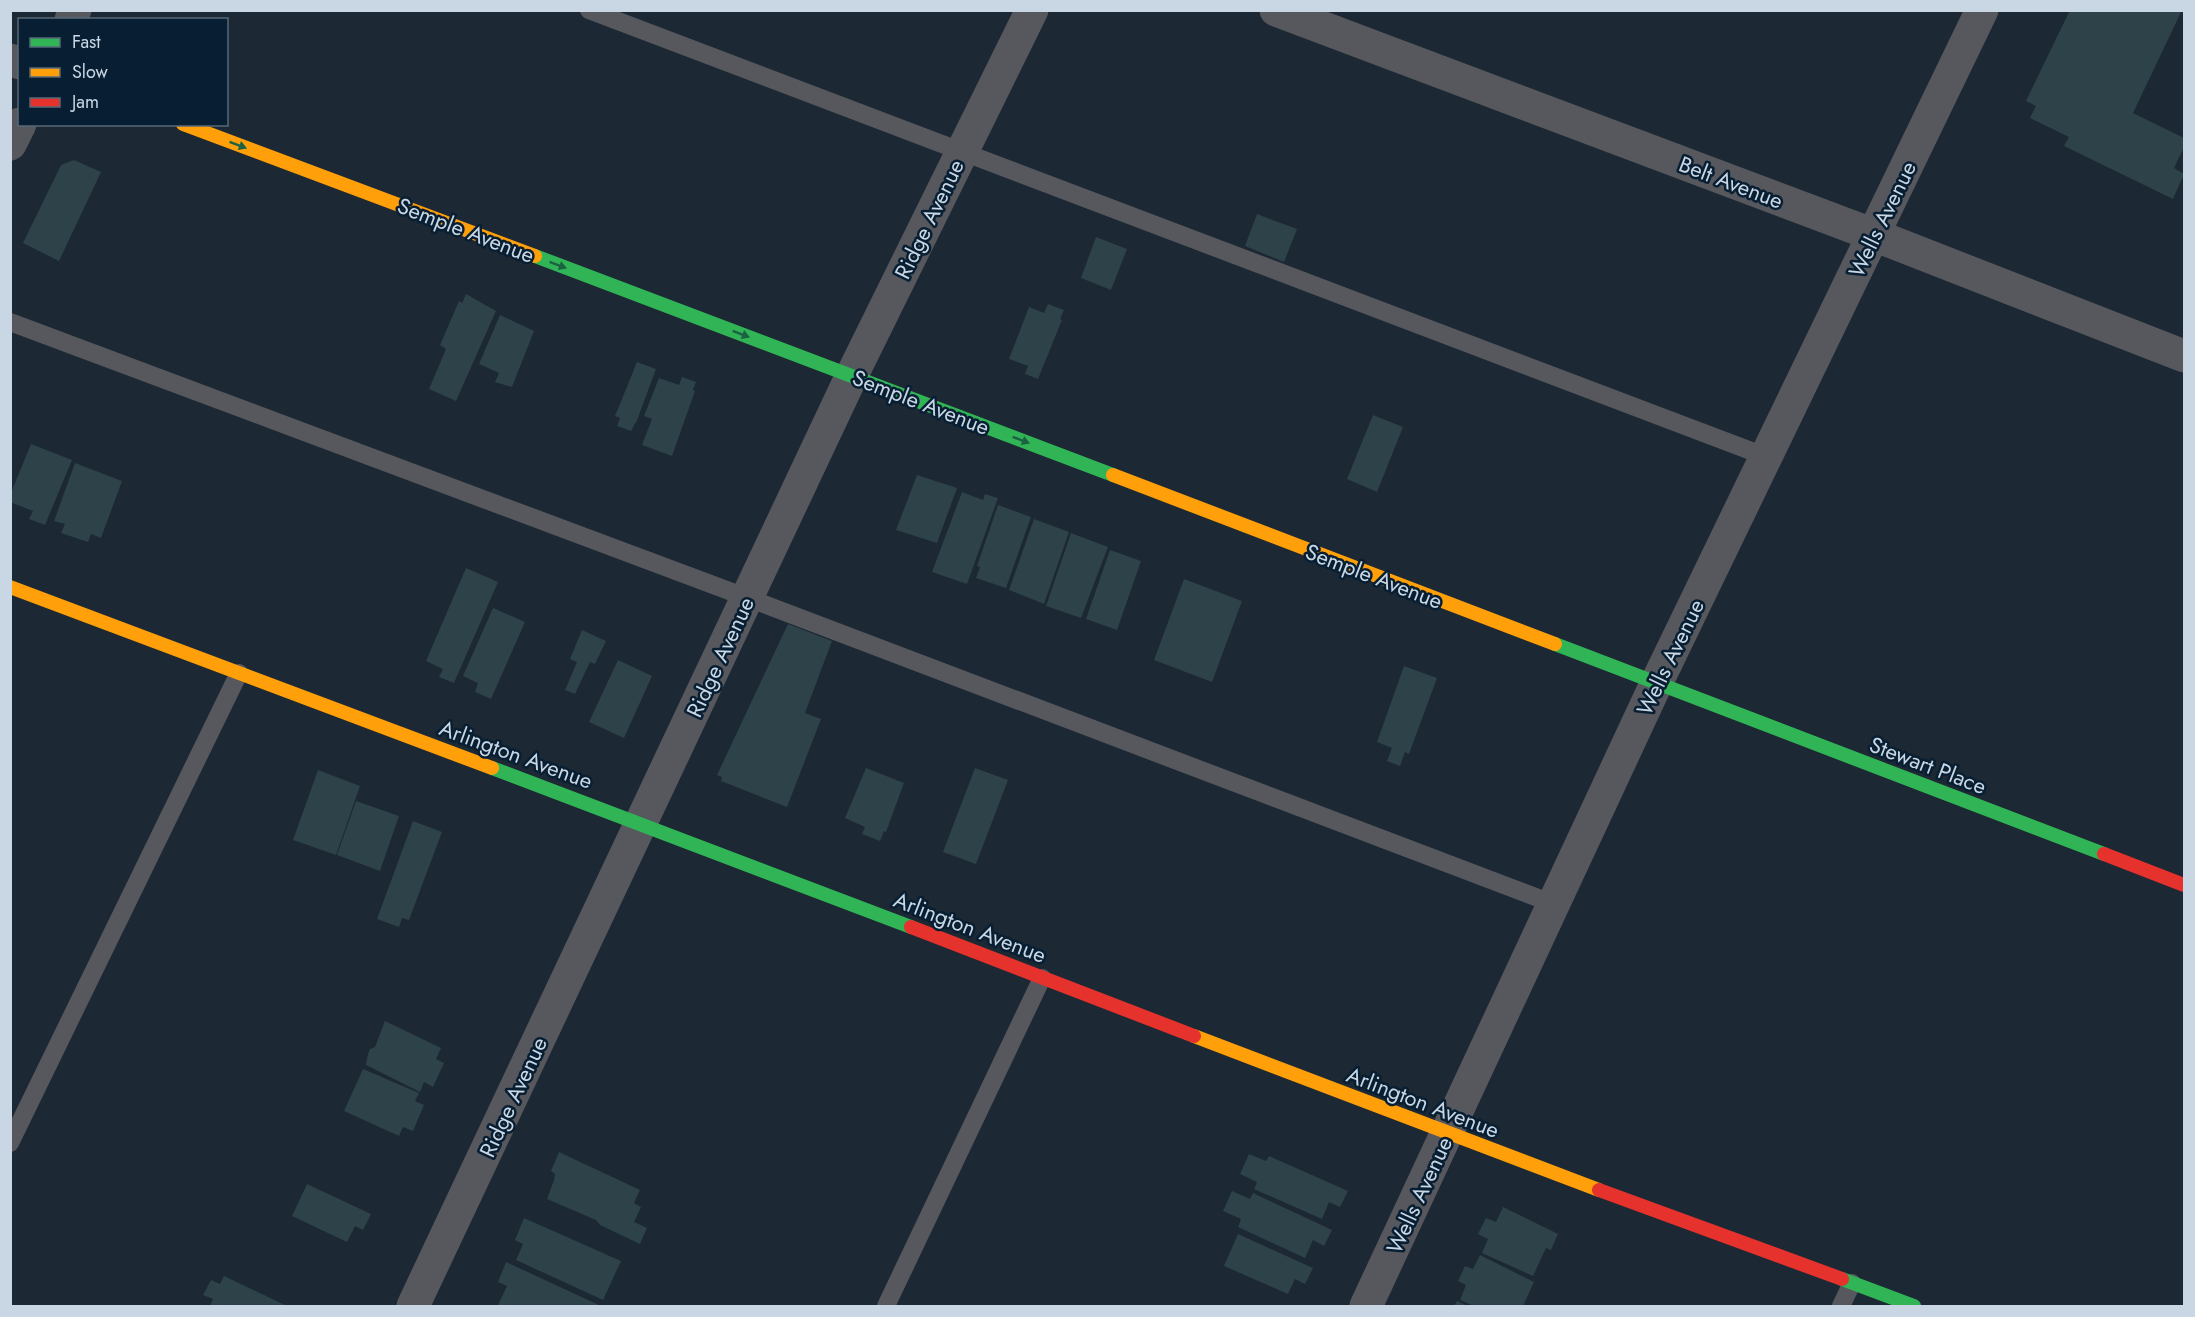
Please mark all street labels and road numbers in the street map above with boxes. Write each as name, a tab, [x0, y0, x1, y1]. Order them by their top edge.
street label: Belt Avenue	[1674, 148, 1788, 216]
street label: Ridge Avenue	[886, 154, 972, 284]
street label: Wells Avenue	[1840, 156, 1924, 282]
street label: Semple Avenue	[393, 189, 539, 271]
street label: Semple Avenue	[848, 361, 994, 443]
street label: Semple Avenue	[1301, 535, 1447, 617]
street label: Ridge Avenue	[678, 592, 762, 722]
street label: Wells Avenue	[1628, 594, 1712, 720]
street label: Arlington Avenue	[435, 711, 597, 797]
street label: Stewart Place	[1865, 728, 1991, 802]
street label: Arlington Avenue	[889, 883, 1051, 971]
street label: Ridge Avenue	[471, 1032, 555, 1162]
street label: Arlington Avenue	[1342, 1058, 1504, 1146]
street label: Wells Avenue	[1378, 1131, 1460, 1259]

